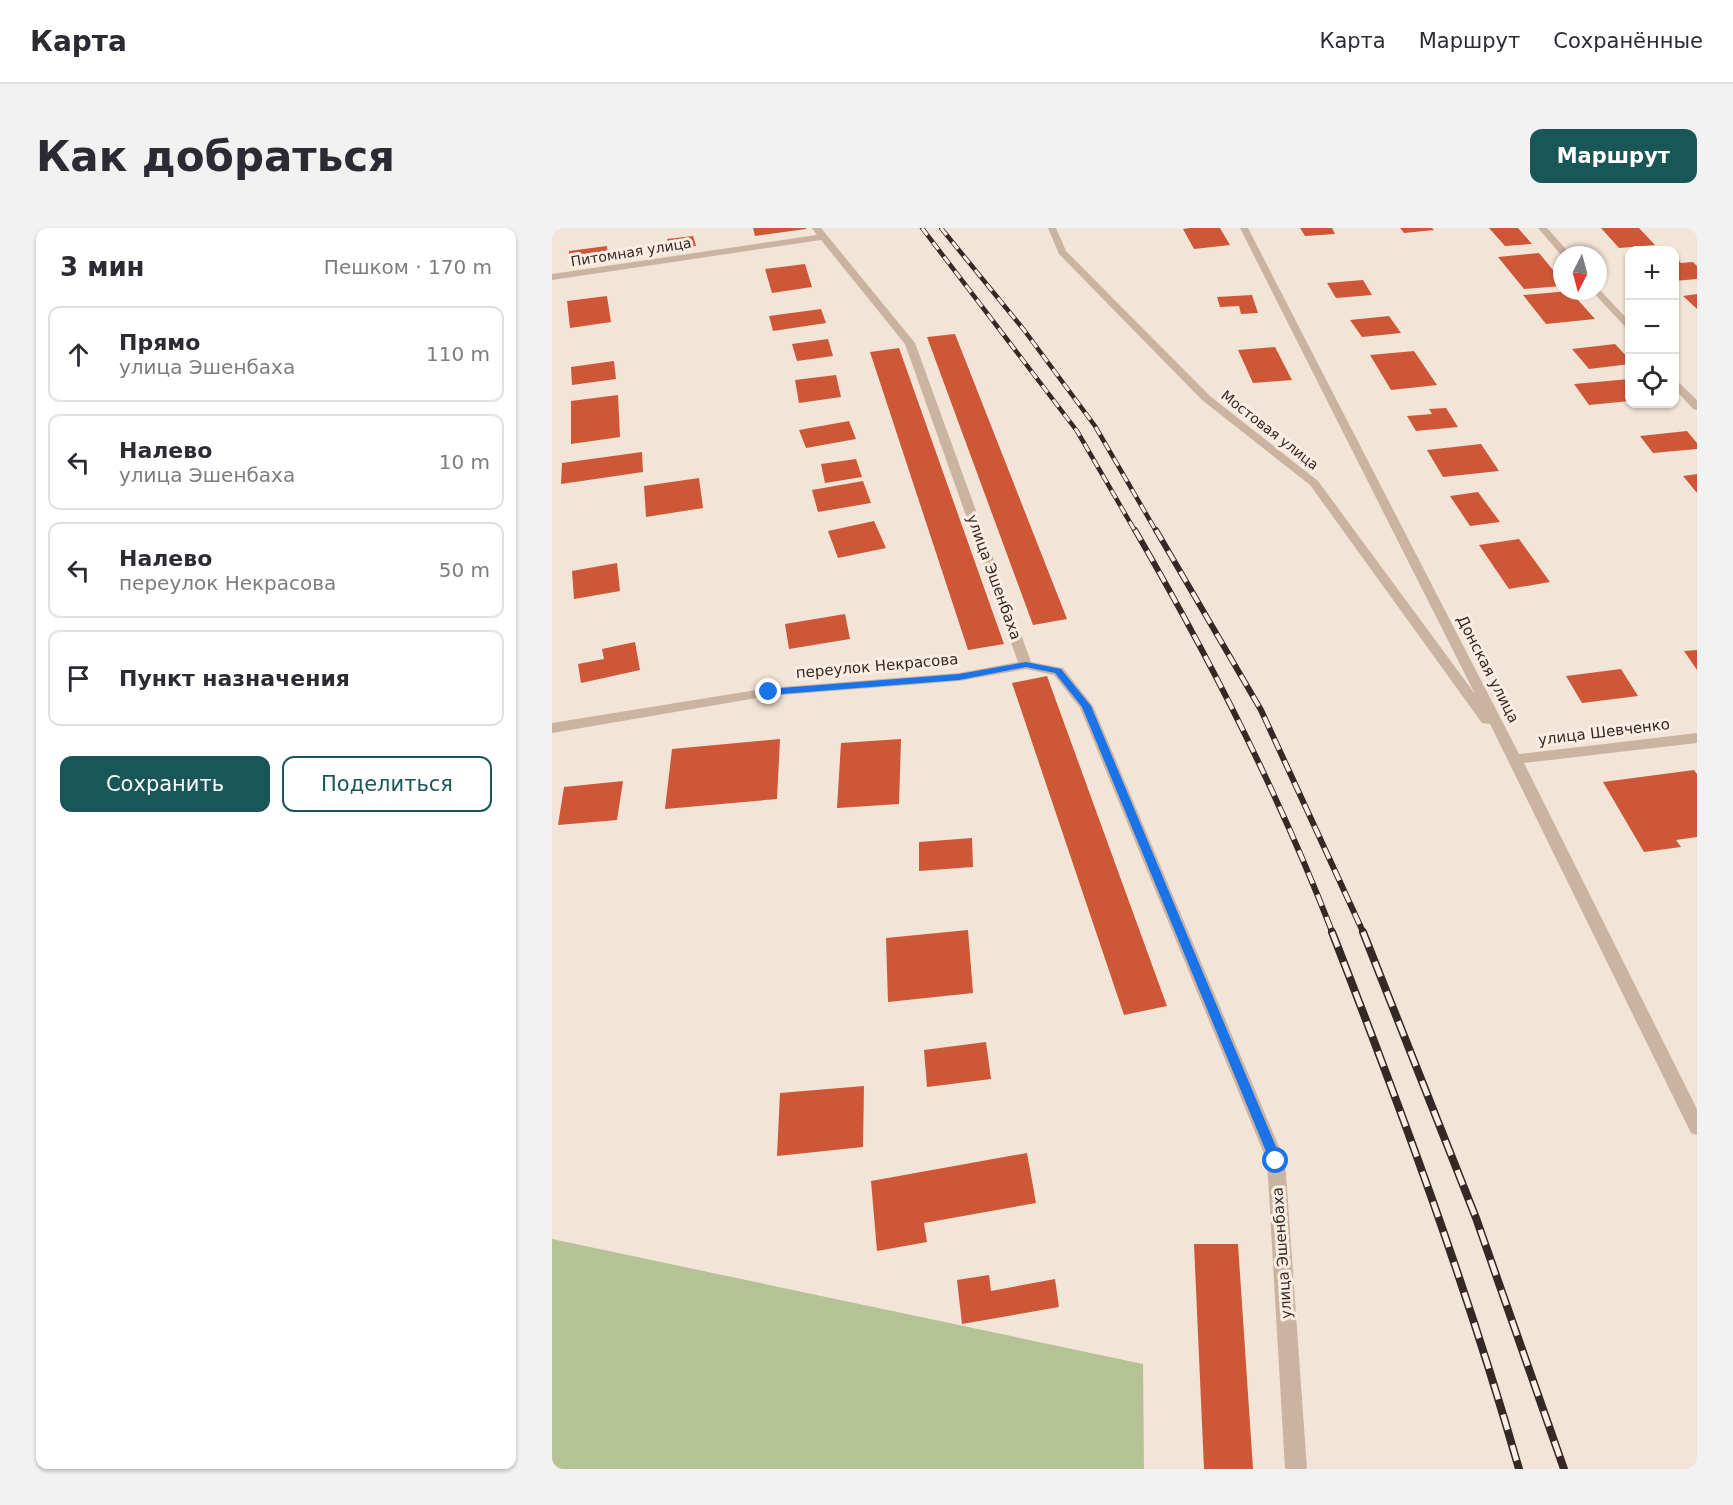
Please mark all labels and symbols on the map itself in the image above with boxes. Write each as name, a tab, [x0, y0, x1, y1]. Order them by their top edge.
street label: Питомная улица	[570, 235, 692, 269]
north arrow	[1553, 246, 1607, 300]
street label: Мостовая улица	[1218, 387, 1322, 473]
street label: улица Эшенбаха	[963, 512, 1025, 642]
street label: Донская улица	[1453, 612, 1523, 726]
street label: переулок Некрасова	[795, 650, 959, 682]
route end	[755, 678, 781, 704]
street label: улица Шевченко	[1537, 715, 1671, 749]
route start	[1262, 1147, 1288, 1173]
street label: улица Эшенбаха	[1268, 1186, 1296, 1320]

